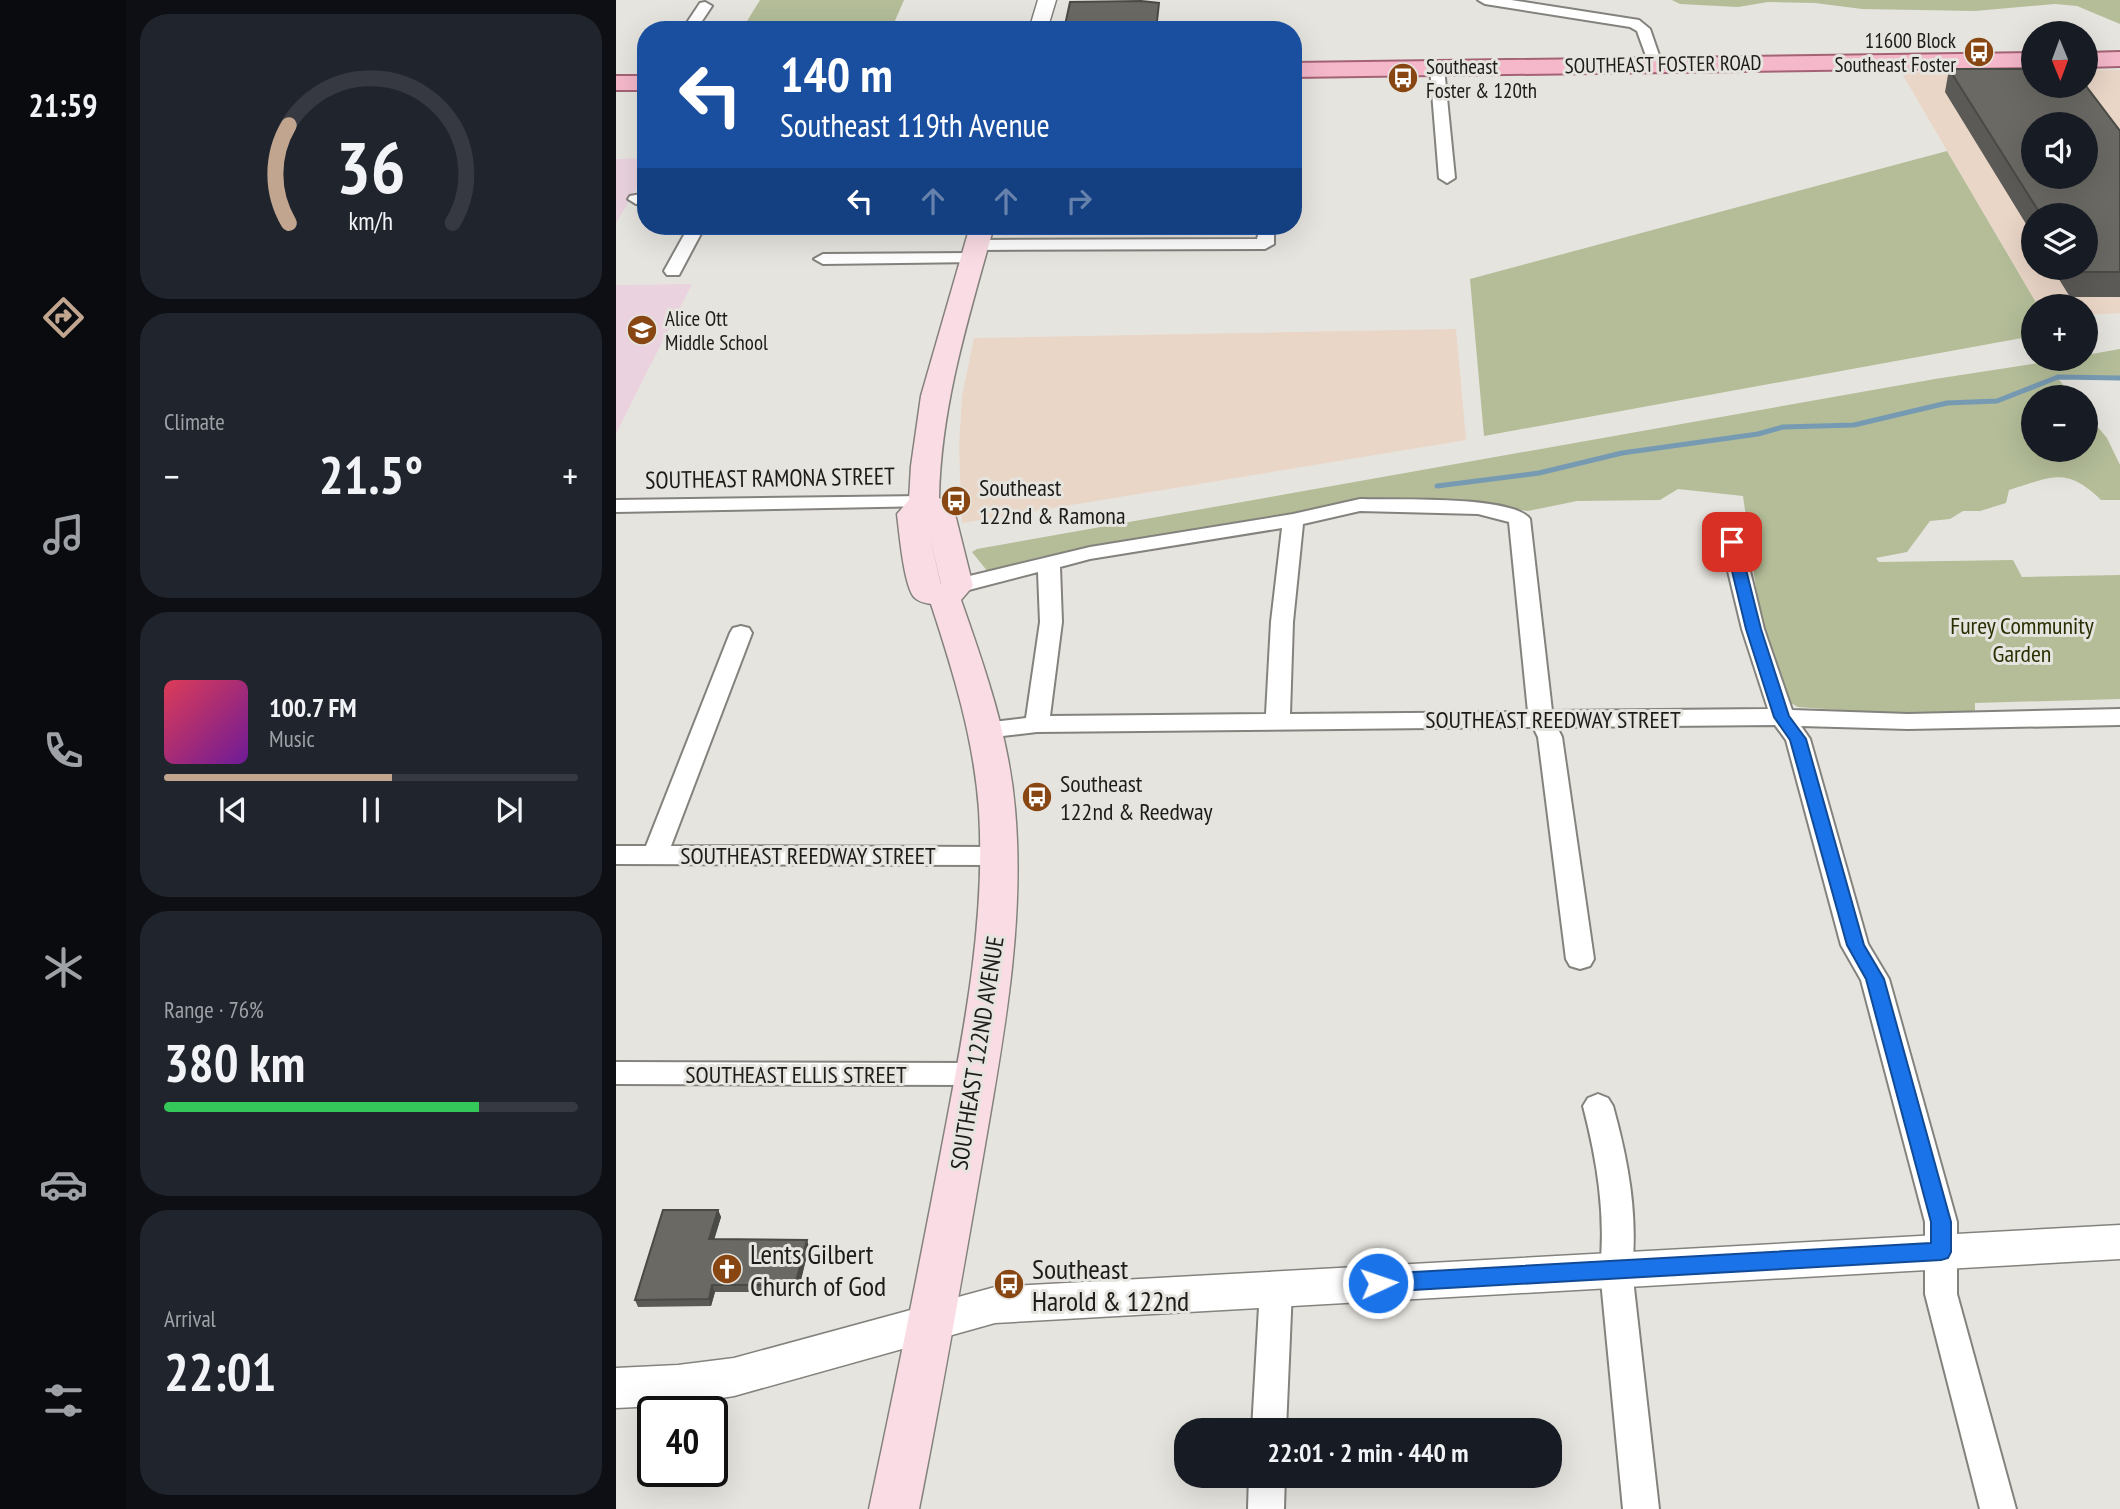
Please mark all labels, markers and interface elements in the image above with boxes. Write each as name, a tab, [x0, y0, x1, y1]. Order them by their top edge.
north arrow	[2021, 21, 2098, 98]
map controls	[2021, 21, 2098, 462]
place label: 11600 Block Southeast Foster	[1835, 27, 1956, 78]
bus stop icon: 11600 Block Southeast Foster	[1962, 35, 1996, 69]
text: 140 m	[780, 42, 893, 106]
icon: left	[665, 49, 756, 140]
street label: SOUTHEAST FOSTER ROAD	[1564, 49, 1762, 79]
place label: Southeast Foster & 120th	[1426, 53, 1537, 104]
bus stop icon: Southeast Foster & 120th	[1386, 61, 1420, 95]
text: 21:59	[28, 84, 98, 126]
text: Southeast 119th Avenue	[780, 104, 1050, 146]
button: sound	[2021, 112, 2098, 189]
text: 36	[336, 119, 406, 213]
icon: left	[841, 182, 879, 220]
icon: ahead	[914, 182, 952, 220]
icon: ahead	[987, 182, 1025, 220]
icon: right	[1060, 182, 1098, 220]
button: layers	[2021, 203, 2098, 280]
text: km/h	[349, 204, 393, 236]
icon: directions	[39, 293, 88, 342]
button: +	[2021, 294, 2098, 371]
place label: Alice Ott Middle School	[665, 305, 768, 356]
school or university icon: Alice Ott Middle School	[625, 313, 659, 347]
button: −	[2021, 385, 2098, 462]
text: Climate	[164, 407, 225, 436]
text: 21.5°	[319, 441, 423, 508]
text: −	[164, 451, 180, 500]
text: +	[562, 451, 578, 500]
street label: SOUTHEAST RAMONA STREET	[645, 460, 895, 496]
place label: Southeast 122nd & Ramona	[979, 472, 1126, 531]
bus stop icon: Southeast 122nd & Ramona	[939, 484, 973, 518]
icon: music	[39, 510, 88, 559]
pin	[1702, 512, 1762, 572]
icon: arrive	[1713, 523, 1751, 561]
park label: Furey Community Garden	[1950, 610, 2094, 669]
text: 100.7 FM	[269, 691, 357, 724]
street label: SOUTHEAST REEDWAY STREET	[1425, 704, 1681, 735]
text: Music	[269, 724, 315, 753]
icon: phone	[39, 726, 88, 775]
place label: Southeast 122nd & Reedway	[1060, 768, 1213, 827]
bus stop icon: Southeast 122nd & Reedway	[1020, 780, 1054, 814]
icon: previous	[214, 791, 252, 829]
icon: pause	[352, 791, 390, 829]
icon: next	[490, 791, 528, 829]
street label: SOUTHEAST REEDWAY STREET	[680, 840, 936, 871]
street label: SOUTHEAST 122ND AVENUE	[943, 934, 1011, 1172]
icon: climate	[39, 943, 88, 992]
text: Range · 76%	[164, 995, 264, 1024]
text: 380 km	[164, 1029, 305, 1096]
street label: SOUTHEAST ELLIS STREET	[685, 1059, 907, 1090]
icon: car	[39, 1160, 88, 1209]
place label: Lents Gilbert Church of God	[750, 1235, 886, 1304]
position arrow	[1341, 1246, 1415, 1320]
place label: Southeast Harold & 122nd	[1032, 1250, 1189, 1319]
church icon: Lents Gilbert Church of God	[710, 1252, 744, 1286]
bus stop icon: Southeast Harold & 122nd	[992, 1267, 1026, 1301]
text: Arrival	[164, 1304, 216, 1333]
text: 22:01	[164, 1338, 276, 1405]
icon: filters	[39, 1376, 88, 1425]
speed limit sign: 40	[637, 1396, 728, 1487]
text: 22:01 · 2 min · 440 m	[1268, 1436, 1468, 1469]

